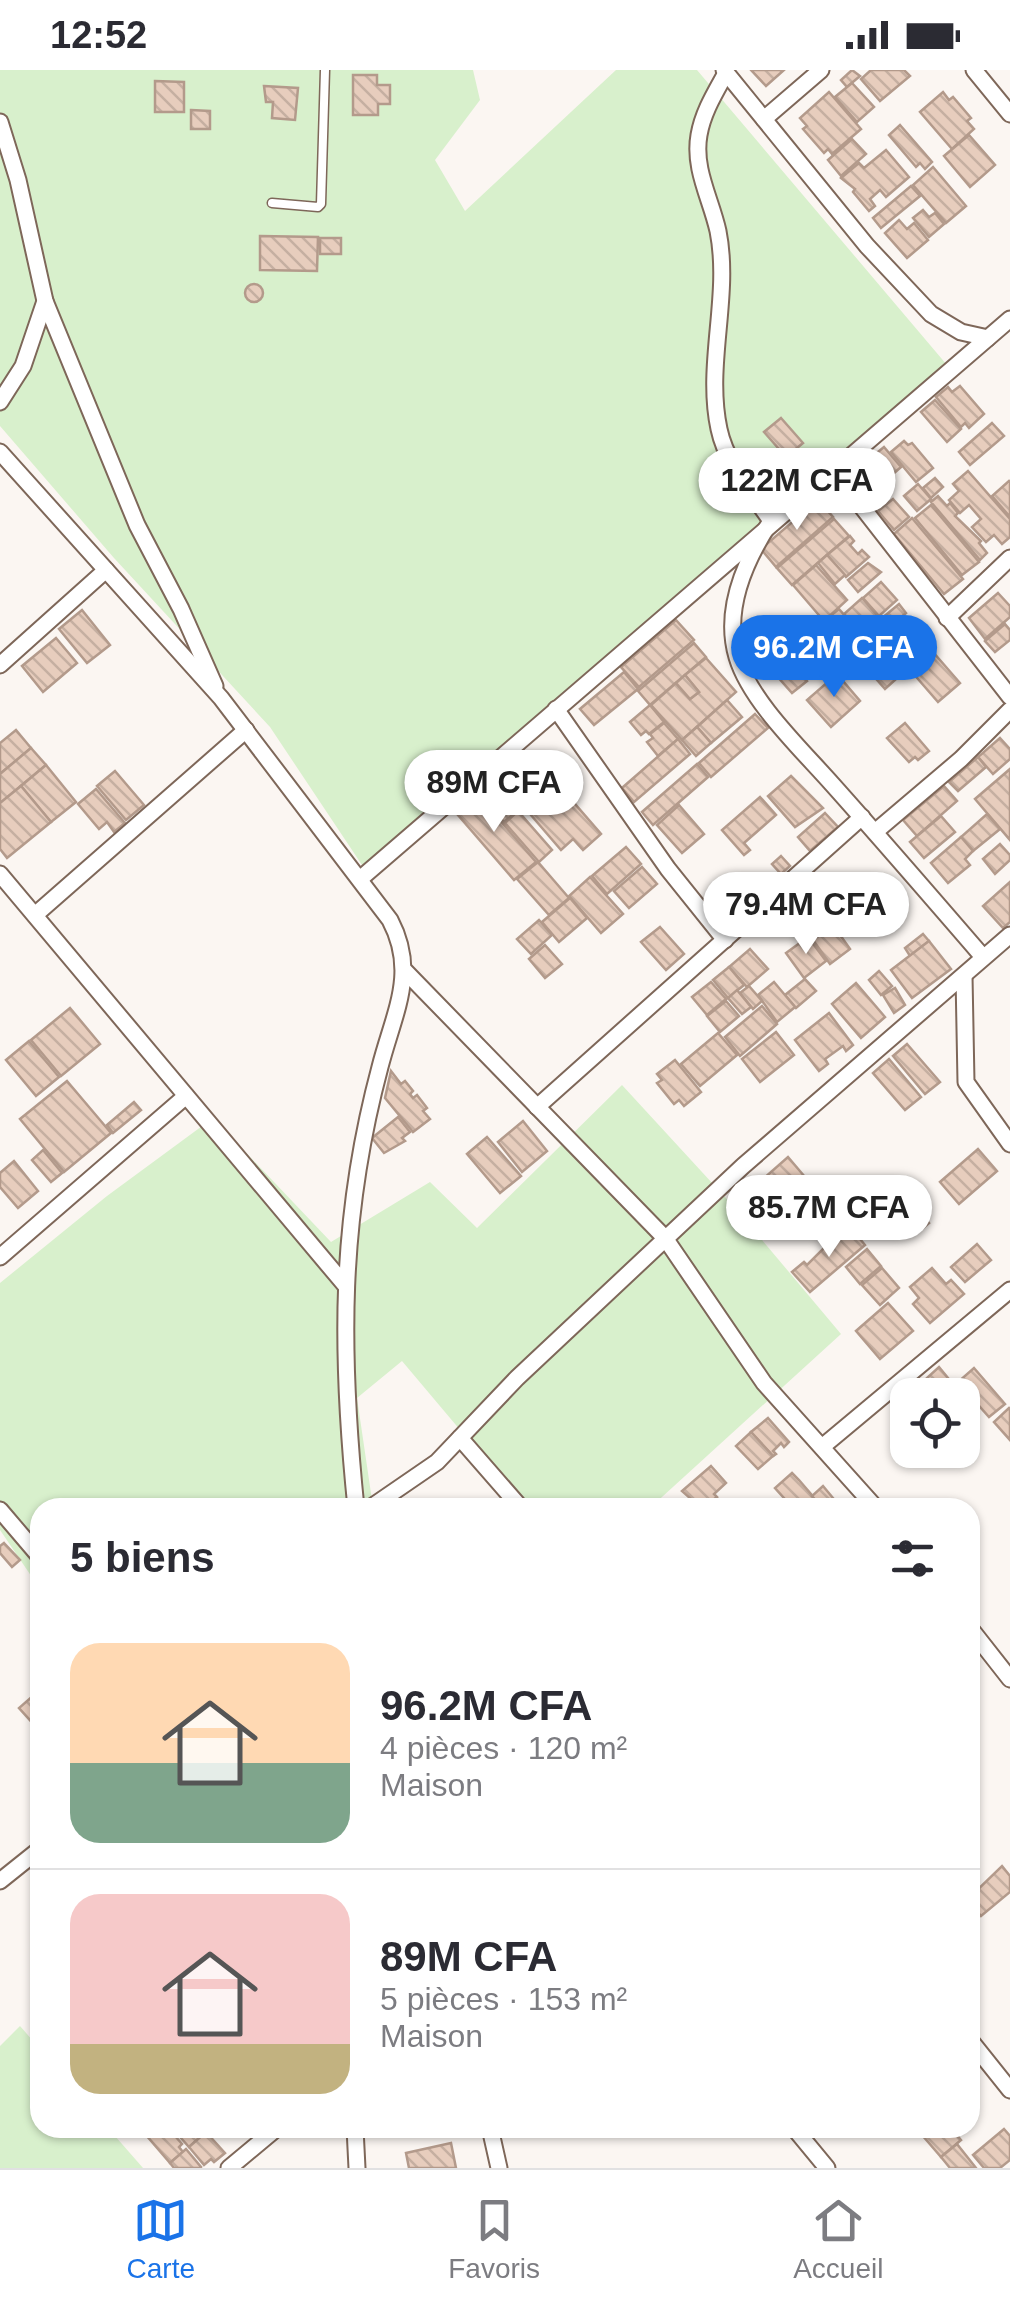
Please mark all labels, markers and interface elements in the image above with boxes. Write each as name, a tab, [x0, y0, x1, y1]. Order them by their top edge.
text: 12:52	[50, 14, 147, 56]
pin: 122M CFA	[694, 448, 900, 533]
text: 122M CFA	[721, 462, 873, 498]
pin: 96.2M CFA	[720, 615, 948, 700]
text: 96.2M CFA	[753, 629, 915, 665]
pin: 89M CFA	[402, 750, 586, 835]
text: 89M CFA	[426, 764, 562, 800]
pin: 79.4M CFA	[692, 872, 920, 957]
text: 79.4M CFA	[725, 886, 887, 922]
pin: 85.7M CFA	[715, 1175, 943, 1260]
text: 85.7M CFA	[748, 1189, 910, 1225]
map controls	[890, 1378, 980, 1468]
button: locate	[890, 1378, 980, 1468]
icon: filters	[885, 1531, 940, 1586]
text: 5 biens	[70, 1534, 215, 1581]
text: 96.2M CFA	[380, 1682, 592, 1729]
icon: home	[150, 1683, 270, 1803]
text: 4 pièces · 120 m²	[380, 1730, 627, 1766]
text: Maison	[380, 1767, 483, 1803]
text: 89M CFA	[380, 1933, 557, 1980]
icon: home	[150, 1934, 270, 2054]
text: 5 pièces · 153 m²	[380, 1981, 627, 2017]
text: Maison	[380, 2018, 483, 2054]
tab: Carte	[127, 2193, 195, 2285]
tab: Favoris	[448, 2193, 540, 2285]
tab: Accueil	[793, 2193, 883, 2285]

